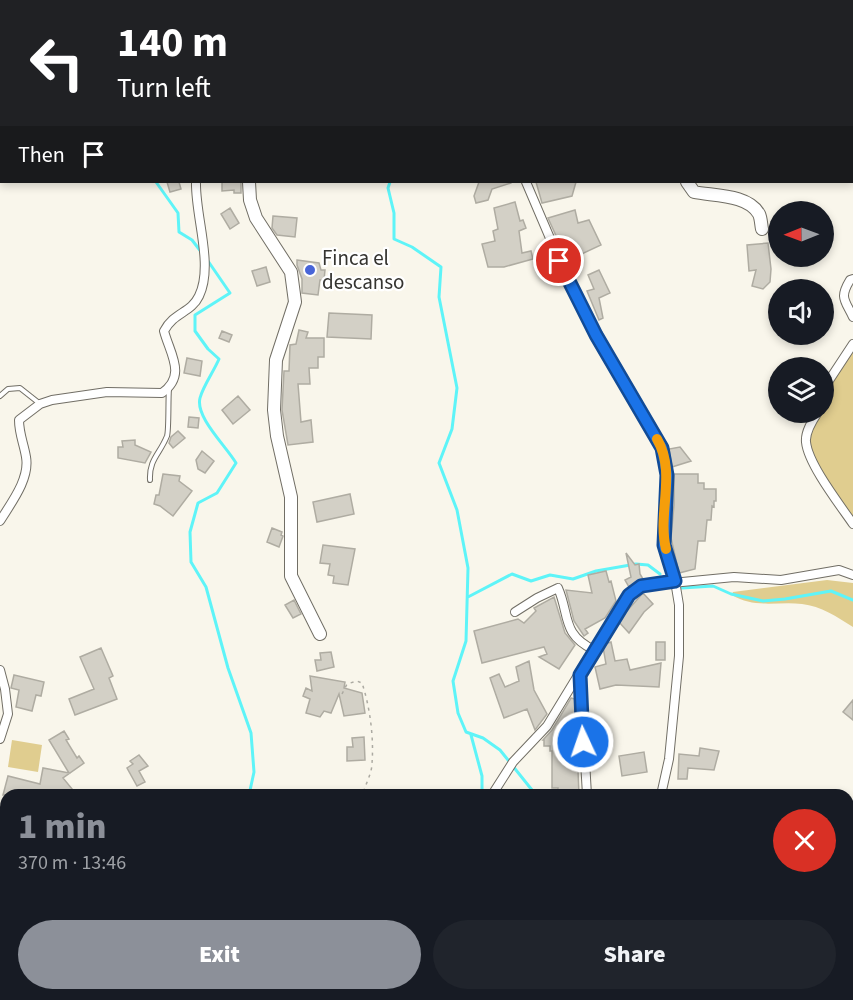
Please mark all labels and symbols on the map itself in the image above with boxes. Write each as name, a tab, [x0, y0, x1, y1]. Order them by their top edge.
north arrow	[768, 201, 834, 267]
pin	[533, 235, 584, 286]
place label: Finca el descanso	[322, 243, 405, 297]
marker: Finca el descanso	[303, 263, 317, 277]
position arrow	[551, 710, 615, 774]

